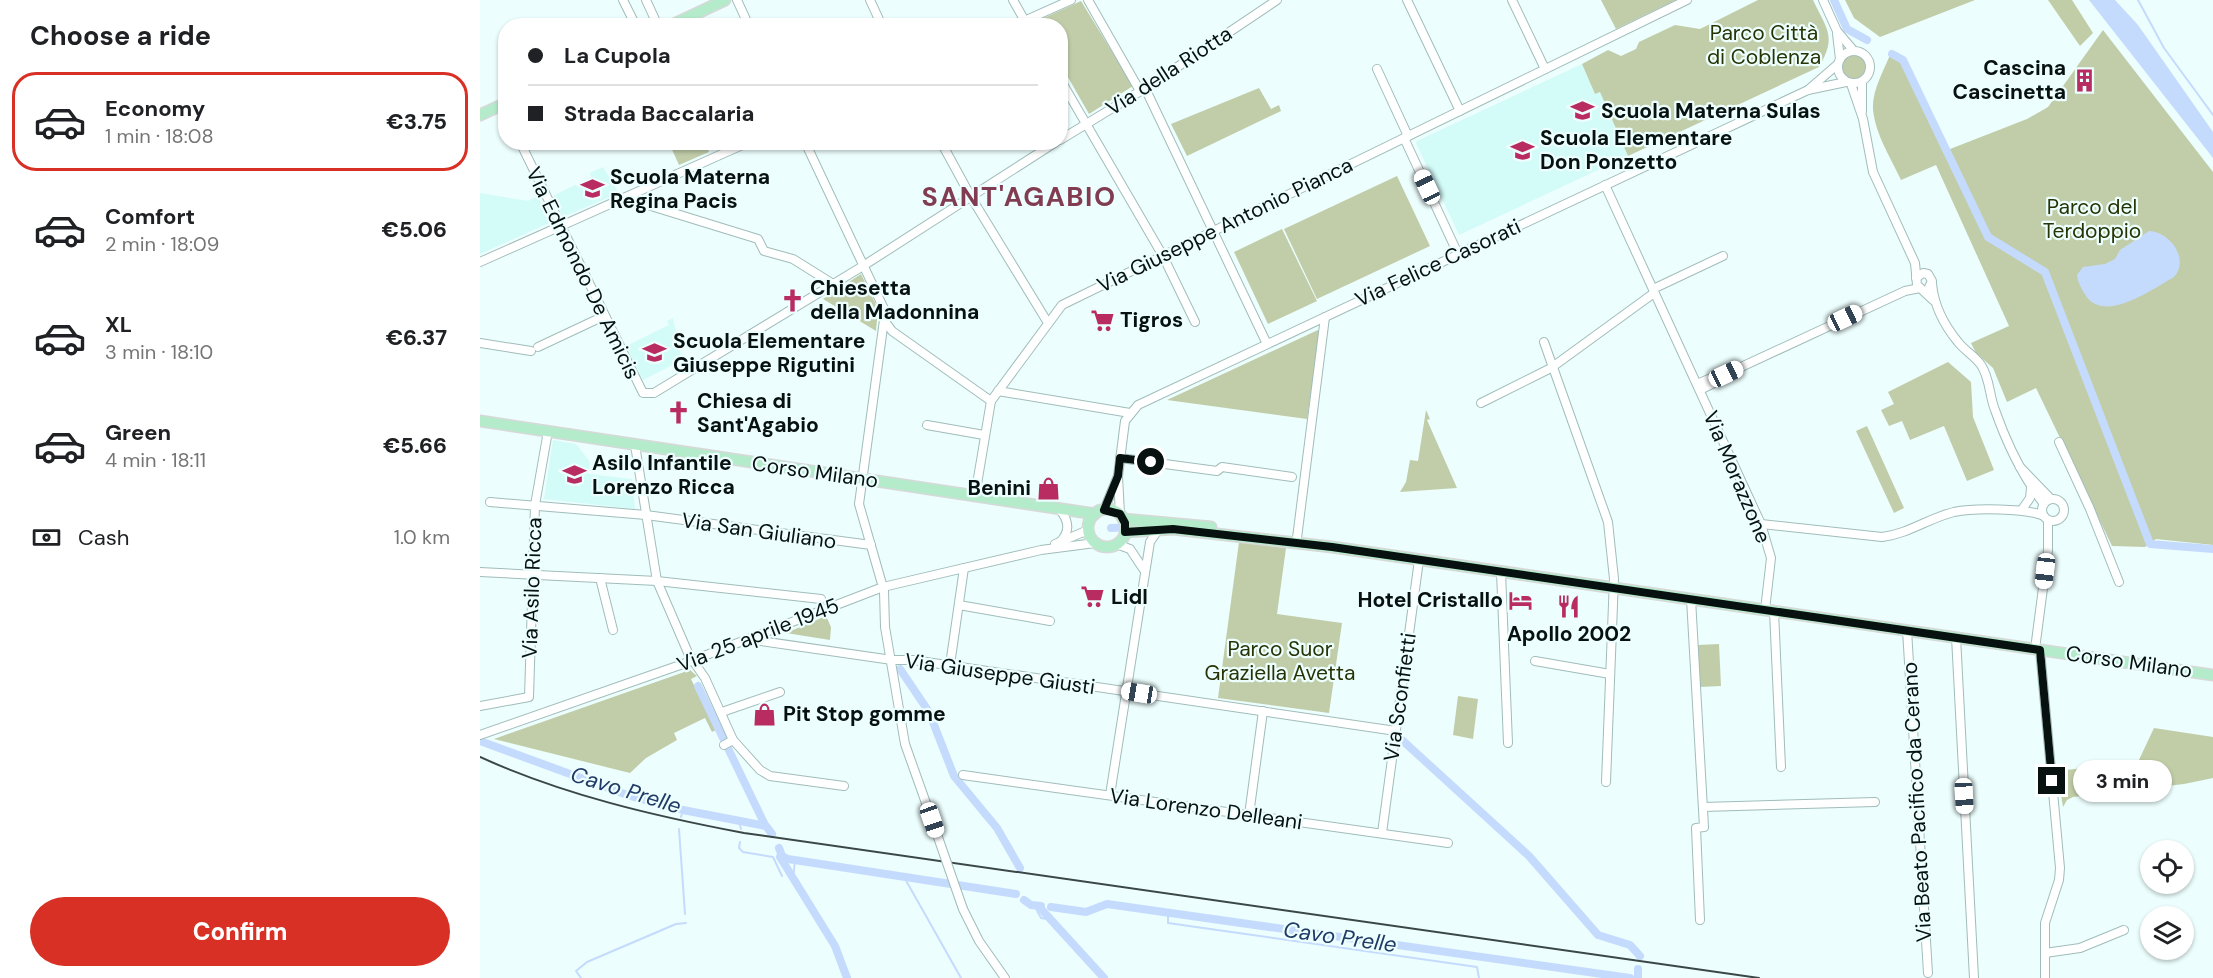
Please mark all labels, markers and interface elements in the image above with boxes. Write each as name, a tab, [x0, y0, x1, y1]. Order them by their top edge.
text: Choose a ride	[30, 18, 211, 53]
park label: Parco Città di Coblenza	[1707, 19, 1821, 71]
street label: Via della Riotta	[1101, 20, 1237, 122]
text: La Cupola	[564, 41, 671, 70]
place label: Cascina Cascinetta	[1953, 54, 2066, 106]
building icon: Cascina Cascinetta	[2071, 67, 2097, 93]
text: Economy	[105, 94, 205, 123]
icon: car	[33, 95, 87, 149]
place label: Scuola Materna Sulas	[1601, 97, 1821, 125]
school or university icon: Scuola Materna Sulas	[1570, 98, 1596, 124]
text: Strada Baccalaria	[564, 99, 754, 128]
text: €3.75	[386, 107, 447, 136]
text: 1 min · 18:08	[105, 123, 214, 149]
place label: Scuola Elementare Don Ponzetto	[1540, 124, 1732, 176]
school or university icon: Scuola Elementare Don Ponzetto	[1509, 137, 1535, 163]
street label: Via Giuseppe Antonio Pianca	[1093, 151, 1357, 299]
street label: Via Edmondo De Amicis	[519, 162, 647, 384]
place label: Scuola Materna Regina Pacis	[610, 163, 770, 215]
car	[1411, 167, 1443, 207]
school or university icon: Scuola Materna Regina Pacis	[579, 176, 605, 202]
district label: SANT'AGABIO	[921, 179, 1117, 214]
park label: Parco del Terdoppio	[2043, 193, 2141, 245]
text: Comfort	[105, 202, 195, 231]
icon: car	[33, 203, 87, 257]
street label: Via Felice Casorati	[1351, 212, 1525, 314]
text: €5.06	[382, 215, 447, 244]
text: 2 min · 18:09	[105, 231, 219, 257]
place label: Chiesetta della Madonnina	[810, 274, 979, 326]
church icon: Chiesetta della Madonnina	[779, 287, 805, 313]
car	[1825, 302, 1865, 334]
place label: Tigros	[1120, 306, 1183, 334]
supermarket icon: Tigros	[1089, 307, 1115, 333]
text: XL	[105, 310, 132, 339]
icon: car	[33, 311, 87, 365]
text: €6.37	[386, 323, 447, 352]
place label: Scuola Elementare Giuseppe Rigutini	[673, 327, 865, 379]
text: 3 min · 18:10	[105, 339, 213, 365]
school or university icon: Scuola Elementare Giuseppe Rigutini	[642, 340, 668, 366]
car	[1706, 358, 1746, 390]
place label: Chiesa di Sant'Agabio	[697, 387, 819, 439]
church icon: Chiesa di Sant'Agabio	[666, 400, 692, 426]
street label: Via Morazzone	[1697, 407, 1777, 547]
text: Green	[105, 418, 171, 447]
icon: car	[33, 419, 87, 473]
text: €5.66	[383, 431, 447, 460]
text: 4 min · 18:11	[105, 447, 206, 473]
route start	[1137, 448, 1164, 475]
place label: Asilo Infantile Lorenzo Ricca	[592, 449, 735, 501]
street label: Corso Milano	[750, 449, 880, 495]
school or university icon: Asilo Infantile Lorenzo Ricca	[561, 462, 587, 488]
place label: Benini	[968, 474, 1031, 502]
shop icon: Benini	[1036, 475, 1062, 501]
street label: Via San Giuliano	[680, 506, 838, 556]
street label: Via Asilo Ricca	[516, 517, 548, 659]
icon: cash	[30, 521, 63, 554]
text: Cash	[78, 523, 129, 552]
text: 1.0 km	[394, 524, 450, 550]
car	[2034, 552, 2056, 590]
place label: Lidl	[1111, 583, 1148, 611]
supermarket icon: Lidl	[1080, 584, 1106, 610]
place label: Hotel Cristallo	[1357, 586, 1503, 614]
hotel icon: Hotel Cristallo	[1508, 587, 1534, 613]
street label: Via 25 aprile 1945	[673, 591, 843, 679]
restaurant icon: Apollo 2002	[1556, 593, 1582, 619]
place label: Apollo 2002	[1507, 620, 1631, 648]
street label: Via Sconfietti	[1377, 631, 1423, 763]
park label: Parco Suor Graziella Avetta	[1205, 635, 1355, 687]
street label: Corso Milano	[2064, 639, 2194, 685]
street label: Via Giuseppe Giusti	[903, 647, 1097, 701]
street label: Via Beato Pacifico da Cerano	[1896, 661, 1938, 943]
car	[1120, 681, 1158, 705]
place label: Pit Stop gomme	[783, 700, 946, 728]
shop icon: Pit Stop gomme	[752, 701, 778, 727]
water label: Cavo Prelle	[567, 759, 685, 821]
callout: 3 min	[2073, 760, 2172, 802]
route end	[2038, 767, 2065, 794]
text: 3 min	[2096, 768, 2149, 794]
car	[1954, 778, 1974, 814]
street label: Via Lorenzo Delleani	[1108, 782, 1304, 836]
car	[918, 800, 946, 840]
map controls	[2140, 840, 2194, 960]
button: locate	[2140, 840, 2194, 894]
button: Confirm	[30, 897, 450, 966]
button: layers	[2140, 906, 2194, 960]
water label: Cavo Prelle	[1282, 915, 1398, 959]

